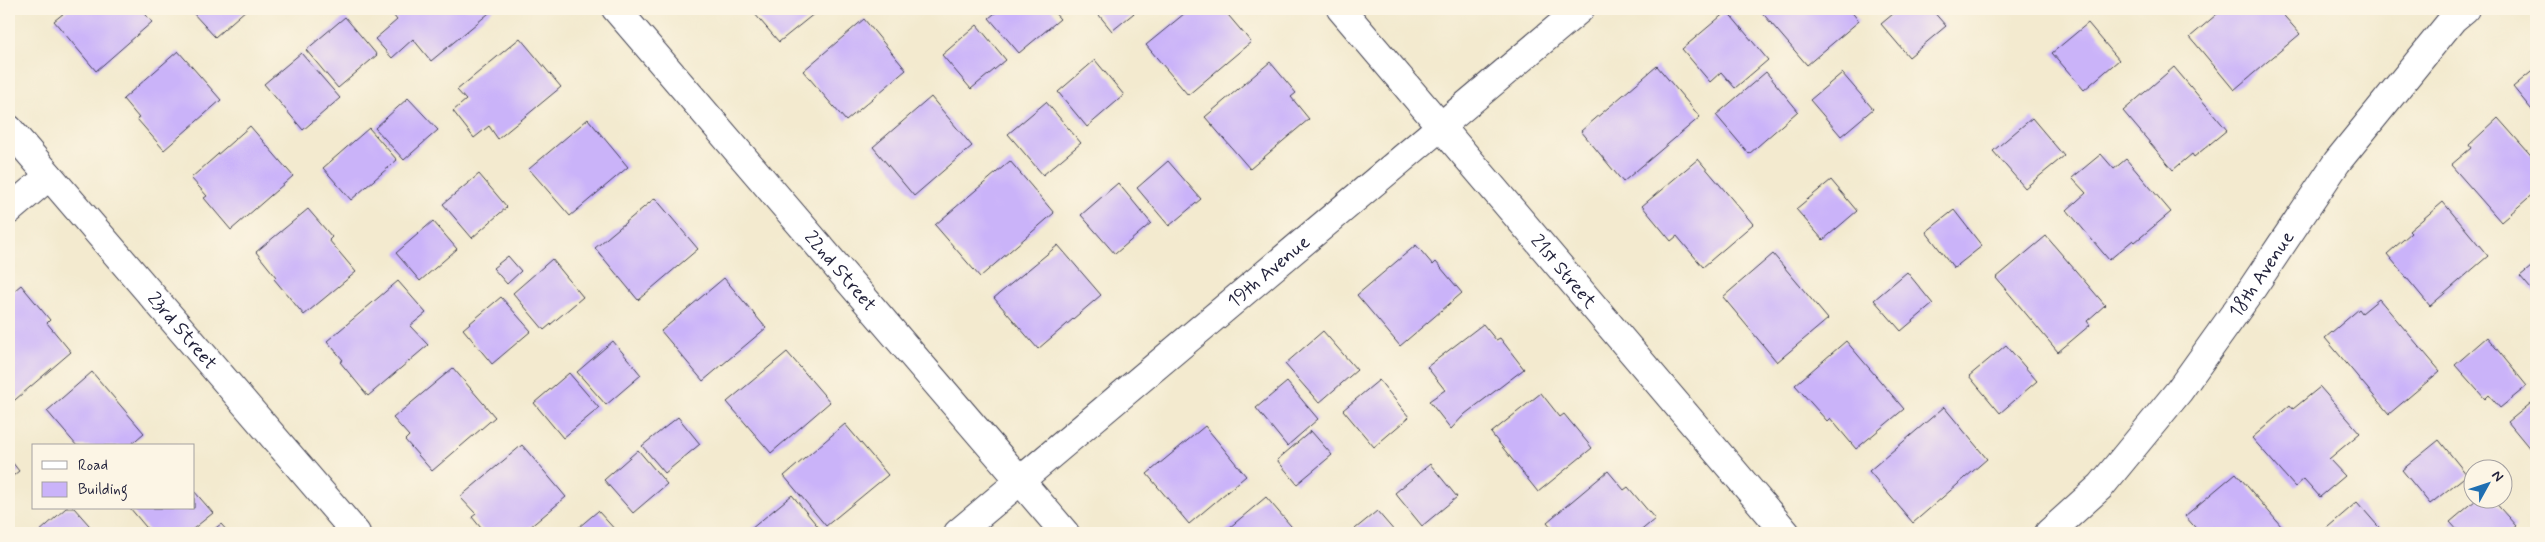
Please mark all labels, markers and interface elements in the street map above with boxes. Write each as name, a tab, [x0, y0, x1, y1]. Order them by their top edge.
street label: 22nd Street	[799, 225, 882, 317]
street label: 18th Avenue	[2223, 226, 2300, 323]
street label: 19th Avenue	[1222, 229, 1315, 313]
street label: 21st Street	[1525, 229, 1602, 314]
street label: 23rd Street	[142, 287, 223, 375]
legend	[32, 444, 195, 510]
text: Road	[78, 456, 108, 476]
north arrow	[2462, 460, 2512, 510]
text: N	[2487, 467, 2507, 486]
text: Building	[78, 480, 128, 501]

